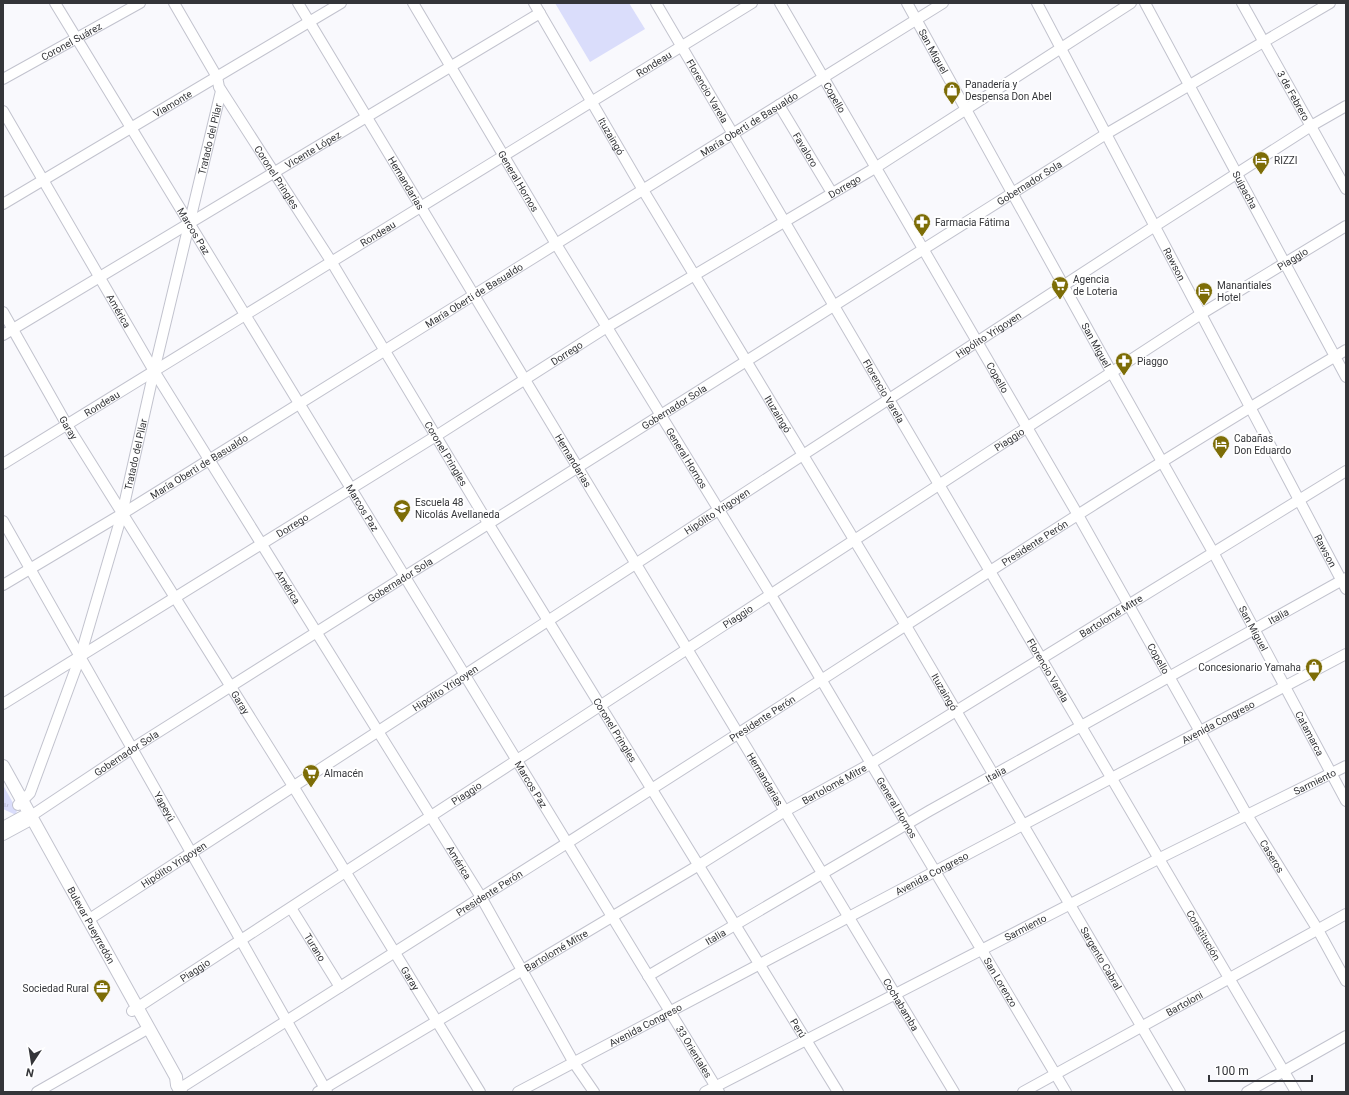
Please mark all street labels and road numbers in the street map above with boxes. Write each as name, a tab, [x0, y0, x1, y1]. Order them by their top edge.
street label: Coronel Suárez	[39, 20, 104, 63]
street label: San Miguel	[916, 27, 950, 76]
street label: Rondeau	[634, 49, 674, 79]
street label: Florencio Varela	[684, 57, 730, 125]
street label: 3 de Febrero	[1275, 69, 1312, 123]
street label: Copello	[821, 80, 848, 115]
street label: Viamonte	[151, 88, 194, 119]
street label: María Oberti de Basualdo	[698, 90, 800, 159]
street label: Tratado del Pilar	[196, 102, 224, 176]
street label: Ituzaingó	[596, 116, 626, 157]
street label: Vicente López	[283, 129, 343, 171]
street label: Favaloro	[791, 131, 820, 169]
street label: Coronel Pringles	[252, 144, 301, 211]
street label: General Hornos	[496, 149, 541, 214]
street label: Hernandarias	[386, 155, 426, 212]
street label: Gobernador Sola	[995, 158, 1064, 208]
street label: Suipacha	[1230, 169, 1260, 211]
street label: Dorrego	[826, 173, 863, 200]
street label: Marcos Paz	[175, 206, 212, 257]
street label: Rondeau	[358, 219, 398, 249]
street label: Piaggio	[1275, 245, 1310, 272]
street label: Rawson	[1161, 246, 1187, 282]
street label: María Oberti de Basualdo	[423, 261, 525, 330]
street label: América	[104, 292, 133, 330]
street label: Hipólito Yrigoyen	[954, 310, 1023, 360]
street label: San Miguel	[1079, 321, 1113, 370]
street label: Dorrego	[549, 339, 585, 367]
street label: Florencio Varela	[861, 357, 906, 425]
street label: Copello	[984, 360, 1011, 395]
street label: Gobernador Sola	[640, 383, 709, 432]
street label: Rondeau	[82, 389, 122, 419]
street label: Ituzaingó	[762, 394, 793, 435]
street label: Garay	[57, 414, 80, 442]
street label: Tratado del Pilar	[123, 417, 149, 491]
street label: Coronel Pringles	[422, 419, 469, 488]
street label: General Hornos	[664, 426, 709, 490]
street label: Piaggio	[992, 426, 1027, 453]
street label: María Oberti de Basualdo	[148, 432, 250, 501]
street label: Hernandarias	[553, 432, 593, 489]
street label: Marcos Paz	[344, 482, 381, 533]
street label: Hipólito Yrigoyen	[682, 486, 752, 537]
street label: Dorrego	[274, 511, 311, 540]
street label: Presidente Perón	[1000, 518, 1070, 568]
street label: Rawson	[1312, 532, 1338, 569]
street label: Gobernador Sola	[366, 555, 435, 605]
street label: América	[273, 569, 302, 606]
street label: Bartolomé Mitre	[1078, 593, 1145, 640]
street label: Piaggio	[721, 603, 755, 630]
street label: San Miguel	[1237, 604, 1270, 653]
street label: Italia	[1266, 606, 1291, 626]
street label: Florencio Varela	[1025, 637, 1071, 704]
street label: Copello	[1145, 641, 1172, 676]
street label: Hipólito Yrigoyen	[411, 663, 480, 713]
street label: Ituzaingó	[929, 671, 960, 713]
street label: Garay	[229, 689, 252, 717]
street label: Presidente Perón	[727, 693, 797, 744]
street label: Coronel Pringles	[591, 696, 639, 764]
street label: Avenida Congreso	[1180, 698, 1257, 746]
street label: Catamarca	[1293, 709, 1326, 758]
street label: Gobernador Sola	[92, 728, 161, 778]
street label: Hernandarias	[745, 751, 785, 808]
street label: Marcos Paz	[512, 759, 549, 810]
street label: Bartolomé Mitre	[800, 762, 868, 807]
street label: Italia	[984, 764, 1008, 784]
street label: Sarmiento	[1292, 767, 1338, 797]
street label: General Hornos	[874, 775, 919, 840]
street label: Piaggio	[449, 780, 484, 807]
street label: Yapeyú	[152, 790, 177, 823]
street label: Caseros	[1258, 838, 1286, 875]
street label: Hipólito Yrigoyen	[139, 840, 208, 890]
street label: América	[444, 844, 473, 881]
street label: Avenida Congreso	[894, 850, 970, 897]
street label: Presidente Perón	[454, 868, 524, 918]
street label: Bulevar Pueyrredón	[65, 885, 117, 966]
street label: Constitución	[1184, 908, 1222, 962]
street label: Sarmiento	[1003, 912, 1048, 943]
street label: Sargento Cabral	[1078, 925, 1124, 992]
street label: Bartolomé Mitre	[522, 927, 590, 974]
street label: Italia	[703, 927, 728, 947]
street label: Turano	[302, 931, 328, 964]
street label: San Lorenzo	[982, 956, 1019, 1009]
street label: Piaggio	[178, 957, 212, 984]
street label: Garay	[399, 965, 422, 992]
street label: Cochabamba	[881, 976, 921, 1033]
street label: Bartoloni	[1164, 989, 1205, 1018]
street label: Avenida Congreso	[607, 1001, 684, 1049]
street label: Perú	[788, 1017, 808, 1040]
street label: 33 Orientales	[674, 1024, 714, 1080]

